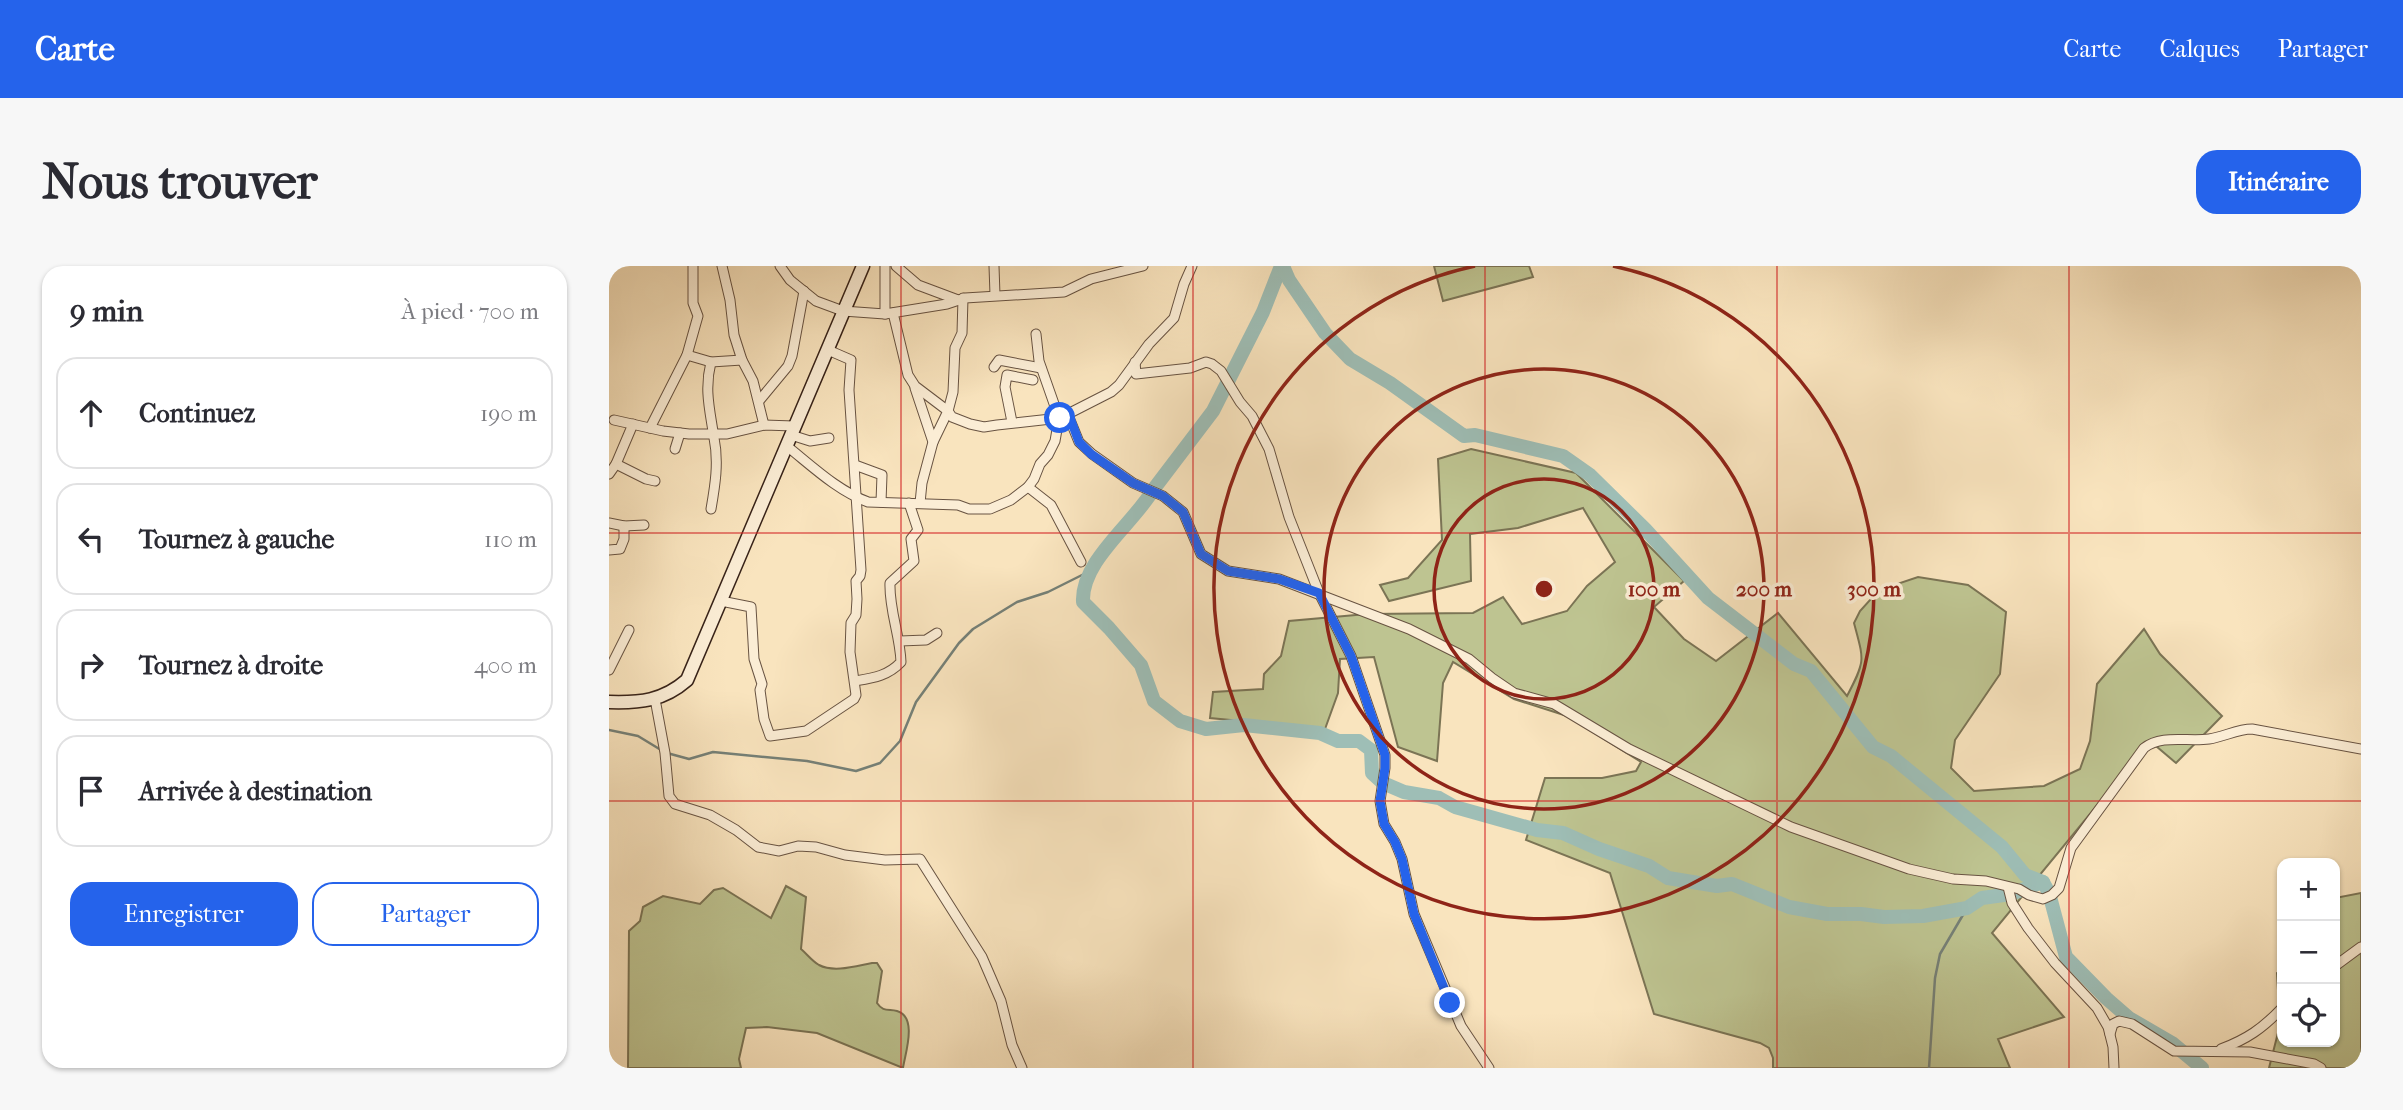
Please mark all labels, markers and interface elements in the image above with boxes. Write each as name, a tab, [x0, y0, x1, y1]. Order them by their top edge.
text: Carte	[35, 30, 115, 69]
text: Carte	[2063, 35, 2121, 63]
text: Calques	[2159, 35, 2240, 63]
text: Partager	[2278, 35, 2368, 63]
button: Itinéraire	[2196, 150, 2361, 214]
text: Nous trouver	[42, 153, 317, 211]
text: 9 min	[70, 294, 143, 329]
text: À pied · 700 m	[401, 298, 539, 325]
icon: ahead	[72, 394, 110, 432]
text: Continuez	[139, 398, 255, 429]
text: 190 m	[480, 400, 537, 427]
route start	[1044, 402, 1075, 433]
icon: left	[72, 520, 110, 558]
text: Tournez à gauche	[139, 524, 334, 555]
text: 110 m	[484, 526, 537, 553]
centre of rings	[1532, 577, 1556, 601]
text: 100 m	[1628, 577, 1681, 601]
text: 200 m	[1736, 577, 1793, 601]
text: 300 m	[1847, 577, 1901, 601]
icon: right	[72, 646, 110, 684]
text: Tournez à droite	[139, 650, 323, 681]
text: 400 m	[474, 652, 537, 679]
icon: arrive	[72, 772, 110, 810]
text: Arrivée à destination	[139, 776, 372, 807]
map controls	[2277, 858, 2340, 1047]
button: +	[2277, 858, 2340, 921]
button: Enregistrer	[70, 882, 298, 946]
button: Partager	[312, 882, 539, 946]
button: −	[2277, 921, 2340, 984]
button: locate	[2277, 984, 2340, 1047]
route end	[1434, 987, 1465, 1018]

